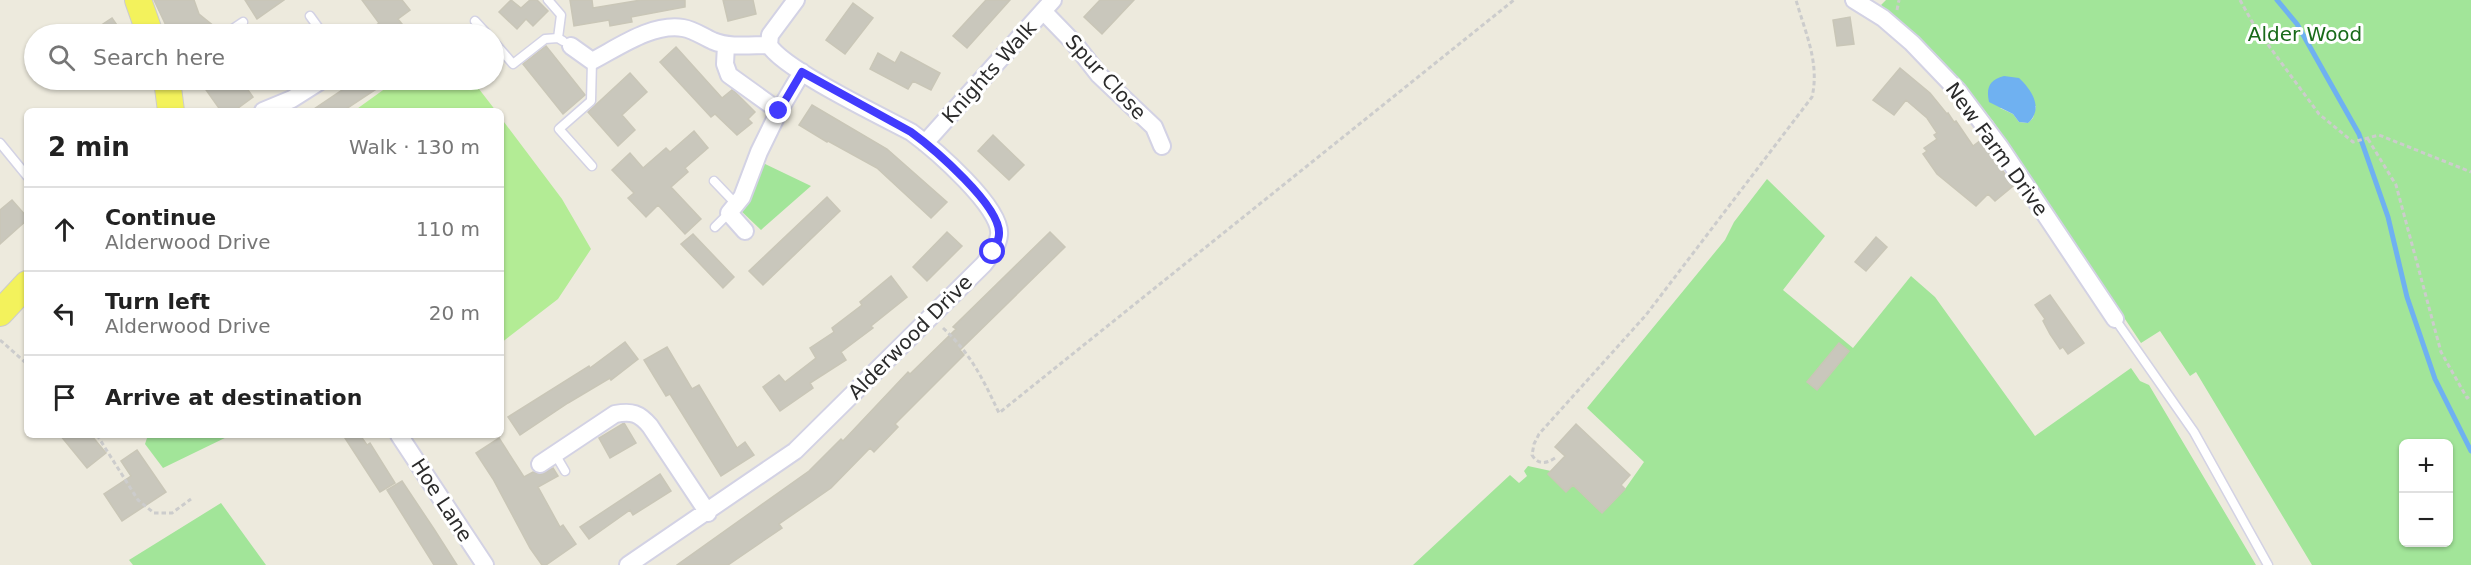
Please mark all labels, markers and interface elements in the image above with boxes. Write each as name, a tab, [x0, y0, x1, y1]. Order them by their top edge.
street label: Knights Walk	[937, 16, 1041, 128]
park label: Alder Wood	[2248, 22, 2362, 46]
search box	[24, 24, 504, 90]
street label: Spur Close	[1061, 30, 1151, 124]
icon: search	[45, 41, 78, 74]
text: Search here	[93, 45, 225, 70]
street label: New Farm Drive	[1941, 78, 2053, 220]
route end	[765, 97, 791, 123]
text: 2 min	[48, 132, 130, 162]
text: Walk · 130 m	[349, 135, 480, 159]
text: Continue	[105, 205, 216, 230]
icon: ahead	[48, 213, 81, 246]
text: 110 m	[416, 217, 480, 241]
text: Alderwood Drive	[105, 230, 271, 254]
route start	[979, 238, 1005, 264]
street label: Alderwood Drive	[843, 270, 977, 404]
text: Turn left	[105, 289, 210, 314]
icon: left	[48, 297, 81, 330]
text: 20 m	[429, 301, 480, 325]
text: Alderwood Drive	[105, 314, 271, 338]
icon: arrive	[48, 381, 81, 414]
text: Arrive at destination	[105, 385, 362, 410]
map controls	[2399, 439, 2453, 547]
button: +	[2399, 439, 2453, 493]
street label: Hoe Lane	[406, 454, 478, 546]
button: −	[2399, 493, 2453, 547]

